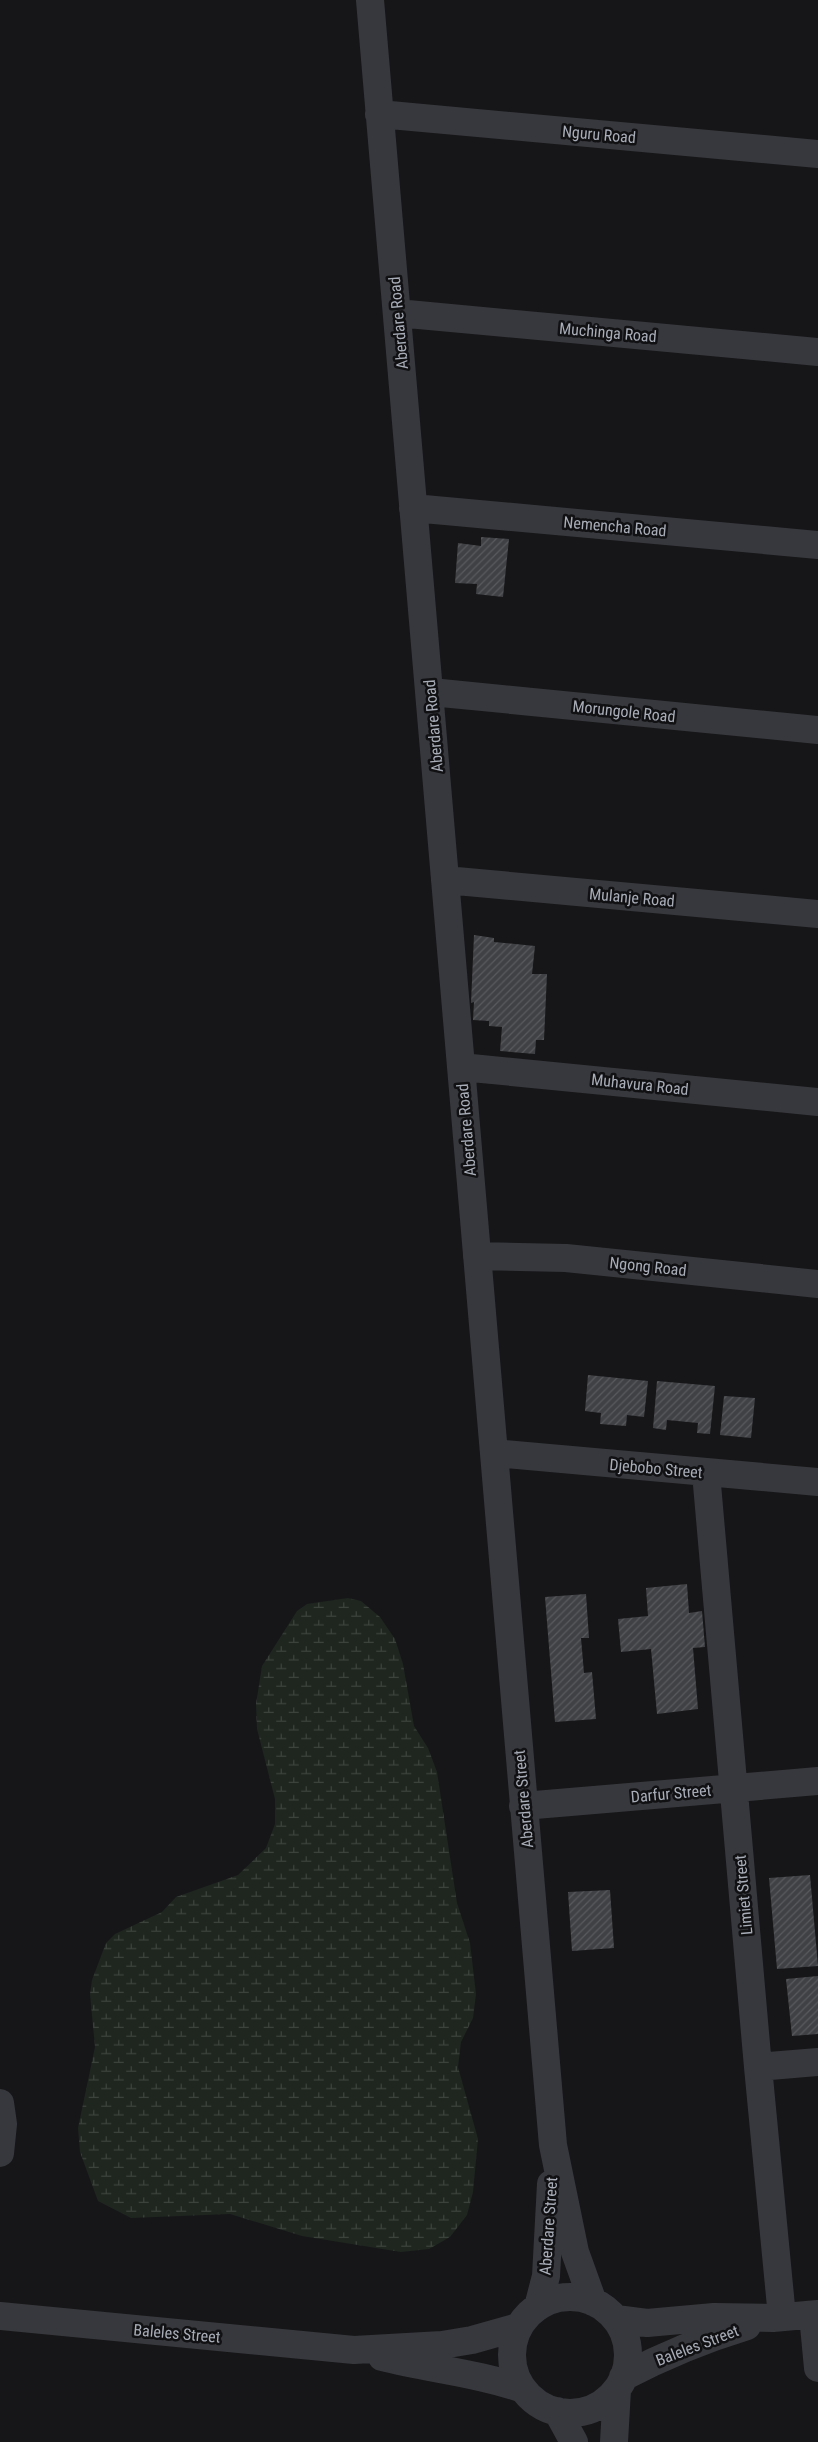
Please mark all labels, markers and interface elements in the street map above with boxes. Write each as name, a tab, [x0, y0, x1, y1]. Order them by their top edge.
street label: Nguru Road	[561, 122, 637, 147]
street label: Aberdare Road	[385, 276, 412, 370]
street label: Muchinga Road	[558, 319, 657, 346]
street label: Nemencha Road	[563, 513, 667, 540]
street label: Aberdare Road	[420, 679, 447, 773]
street label: Morungole Road	[572, 697, 676, 726]
street label: Mulanje Road	[588, 884, 676, 911]
street label: Muhavura Road	[590, 1070, 690, 1099]
street label: Aberdare Road	[453, 1083, 480, 1177]
street label: Ngong Road	[609, 1253, 687, 1280]
street label: Djebobo Street	[609, 1455, 703, 1482]
street label: Aberdare Street	[510, 1749, 537, 1849]
street label: Darfur Street	[630, 1780, 712, 1806]
street label: Limiet Street	[731, 1854, 756, 1936]
street label: Aberdare Street	[536, 2176, 561, 2276]
street label: Baleles Street	[133, 2320, 221, 2347]
street label: Baleles Street	[653, 2321, 742, 2370]

